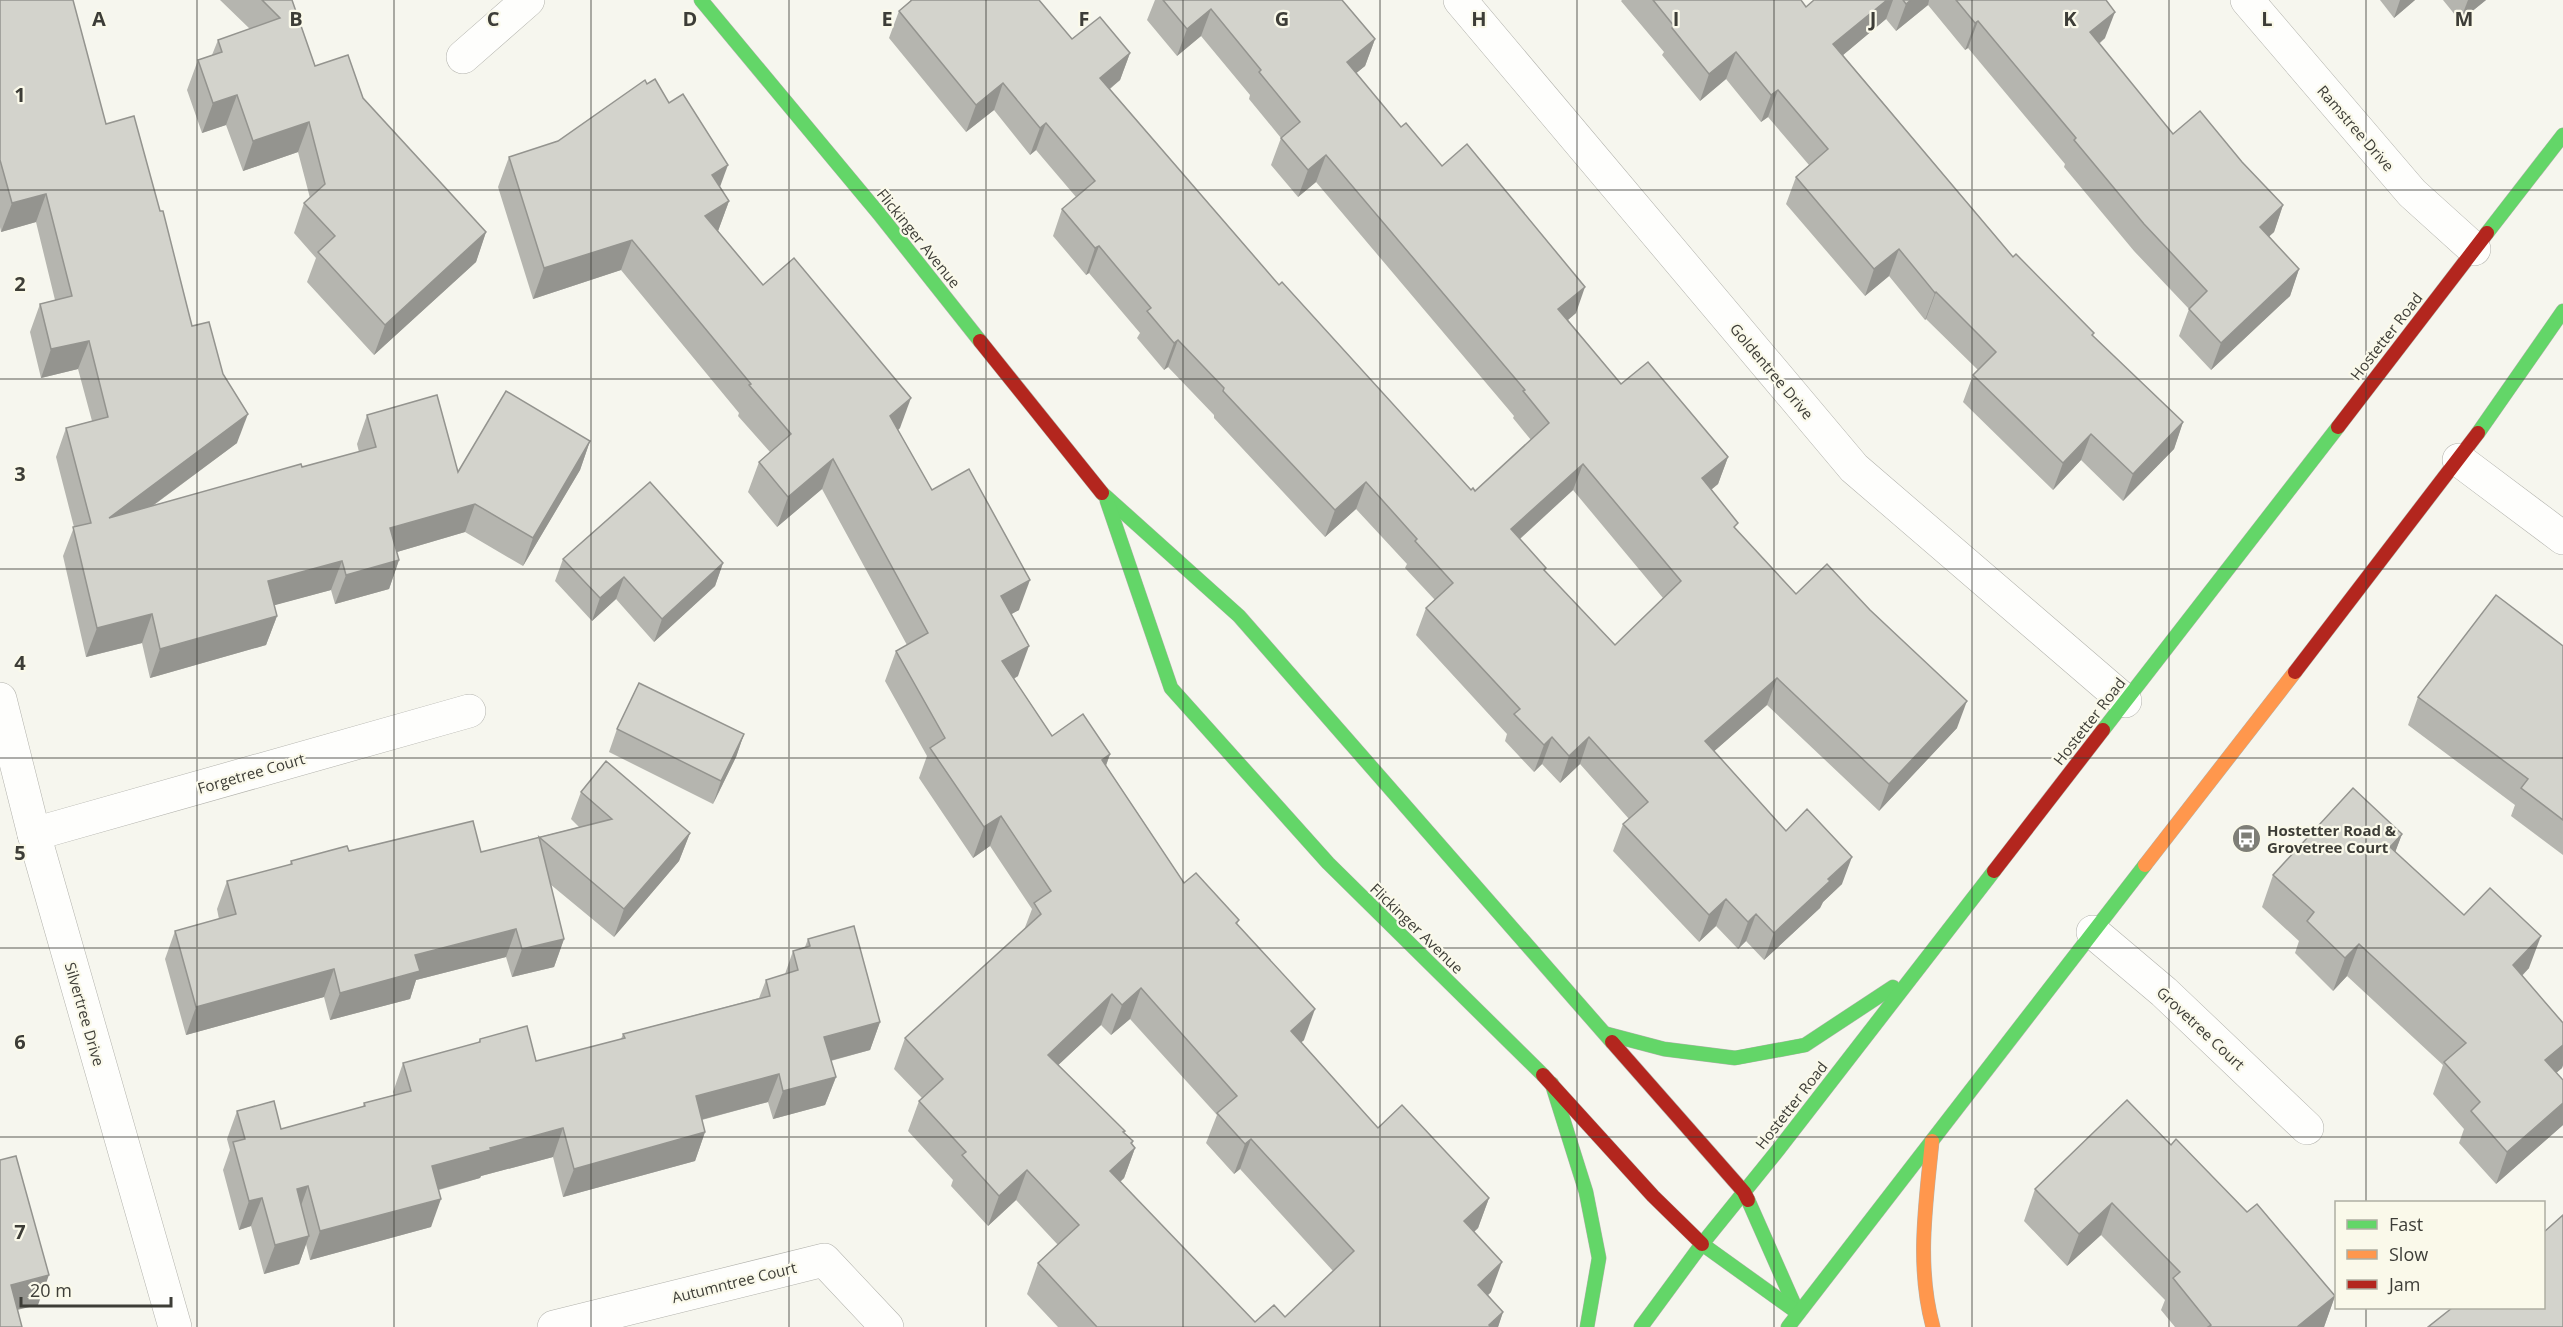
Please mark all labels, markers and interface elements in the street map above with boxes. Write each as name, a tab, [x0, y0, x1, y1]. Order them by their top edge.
text: A	[92, 5, 106, 32]
text: B	[289, 5, 303, 32]
text: C	[487, 5, 500, 32]
text: D	[683, 5, 697, 32]
text: E	[881, 5, 893, 32]
text: F	[1079, 5, 1089, 32]
text: G	[1275, 5, 1289, 32]
text: H	[1471, 5, 1487, 32]
text: I	[1673, 5, 1679, 32]
text: J	[1868, 5, 1876, 32]
text: K	[2063, 5, 2077, 32]
text: L	[2261, 5, 2273, 32]
text: M	[2455, 5, 2473, 32]
text: 1	[14, 81, 26, 108]
street label: Ramstree Drive	[2313, 81, 2399, 175]
street label: Flickinger Avenue	[873, 184, 965, 292]
text: 2	[14, 270, 26, 297]
street label: Hostetter Road	[2346, 288, 2426, 384]
street label: Goldentree Drive	[1726, 319, 1818, 423]
text: 3	[14, 460, 26, 487]
text: 4	[14, 649, 26, 676]
street label: Hostetter Road	[2049, 673, 2129, 769]
street label: Forgetree Court	[195, 748, 307, 798]
place label: Hostetter Road & Grovetree Court	[2267, 820, 2397, 857]
bus stop icon: Hostetter Road & Grovetree Court	[2230, 823, 2262, 855]
text: 5	[14, 839, 26, 866]
street label: Flickinger Avenue	[1366, 878, 1468, 978]
street label: Silvertree Drive	[61, 960, 109, 1068]
street label: Grovetree Court	[2153, 982, 2249, 1074]
text: 6	[14, 1028, 26, 1055]
street label: Hostetter Road	[1751, 1057, 1831, 1153]
legend	[2335, 1201, 2545, 1309]
text: Fast	[2389, 1212, 2423, 1236]
text: 7	[14, 1218, 26, 1245]
text: Slow	[2389, 1242, 2428, 1266]
street label: Autumntree Court	[670, 1257, 798, 1307]
scale bar	[21, 1270, 171, 1308]
text: Jam	[2387, 1272, 2421, 1296]
text: 20 m	[30, 1278, 72, 1302]

